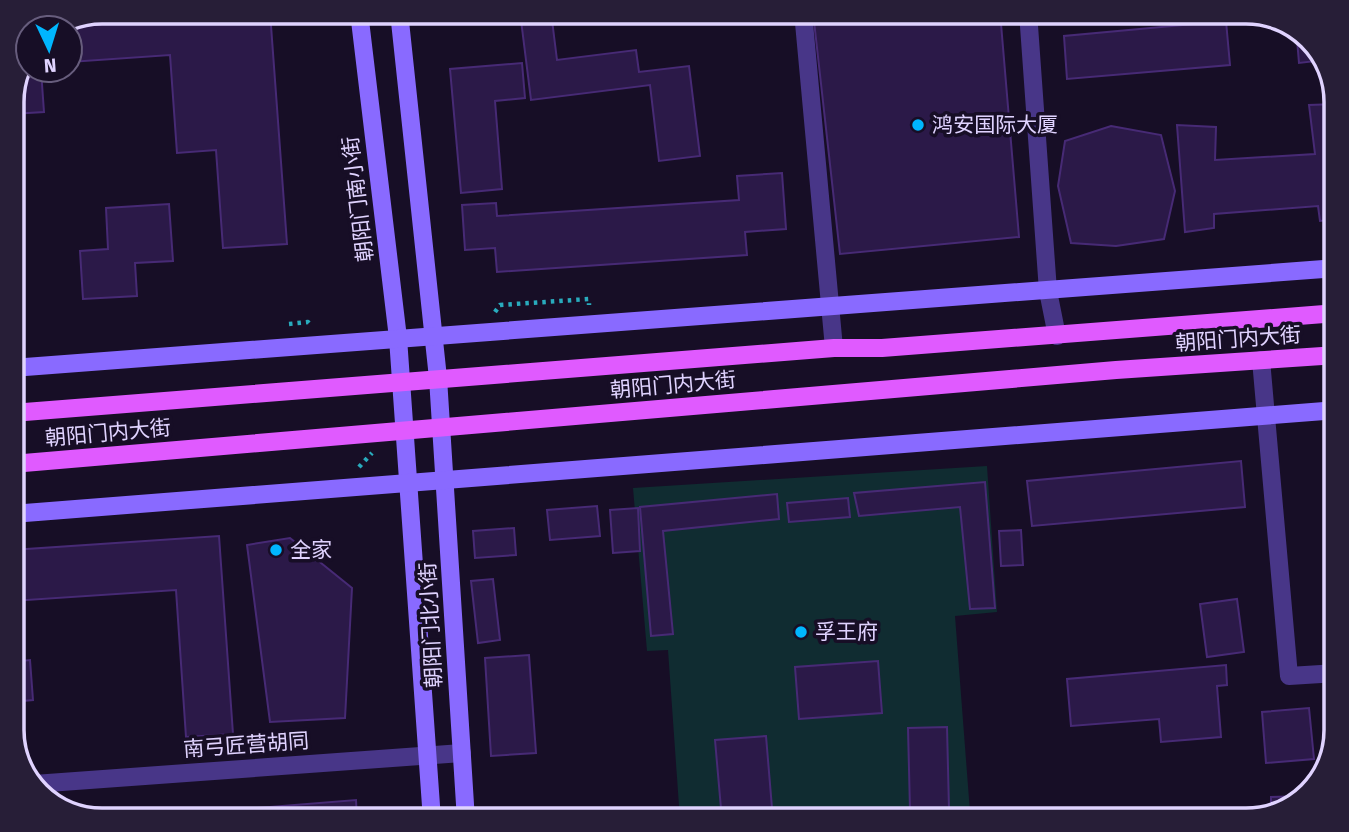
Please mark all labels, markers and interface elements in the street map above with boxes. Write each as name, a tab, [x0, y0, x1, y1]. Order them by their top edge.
north arrow	[14, 14, 84, 84]
text: N	[43, 54, 57, 77]
place label: 鸿安国际大厦	[932, 112, 1058, 138]
marker: 鸿安国际大厦	[910, 117, 926, 133]
street label: 朝阳门南小街	[337, 135, 379, 263]
street label: 朝阳门内大街	[1174, 322, 1302, 356]
street label: 朝阳门内大街	[609, 367, 737, 403]
street label: 朝阳门内大街	[44, 415, 172, 451]
place label: 全家	[290, 537, 332, 563]
marker: 全家	[268, 542, 284, 558]
street label: 朝阳门北小街	[415, 561, 447, 689]
place label: 孚王府	[815, 619, 878, 645]
marker: 孚王府	[793, 624, 809, 640]
street label: 南弓匠营胡同	[182, 728, 310, 762]

